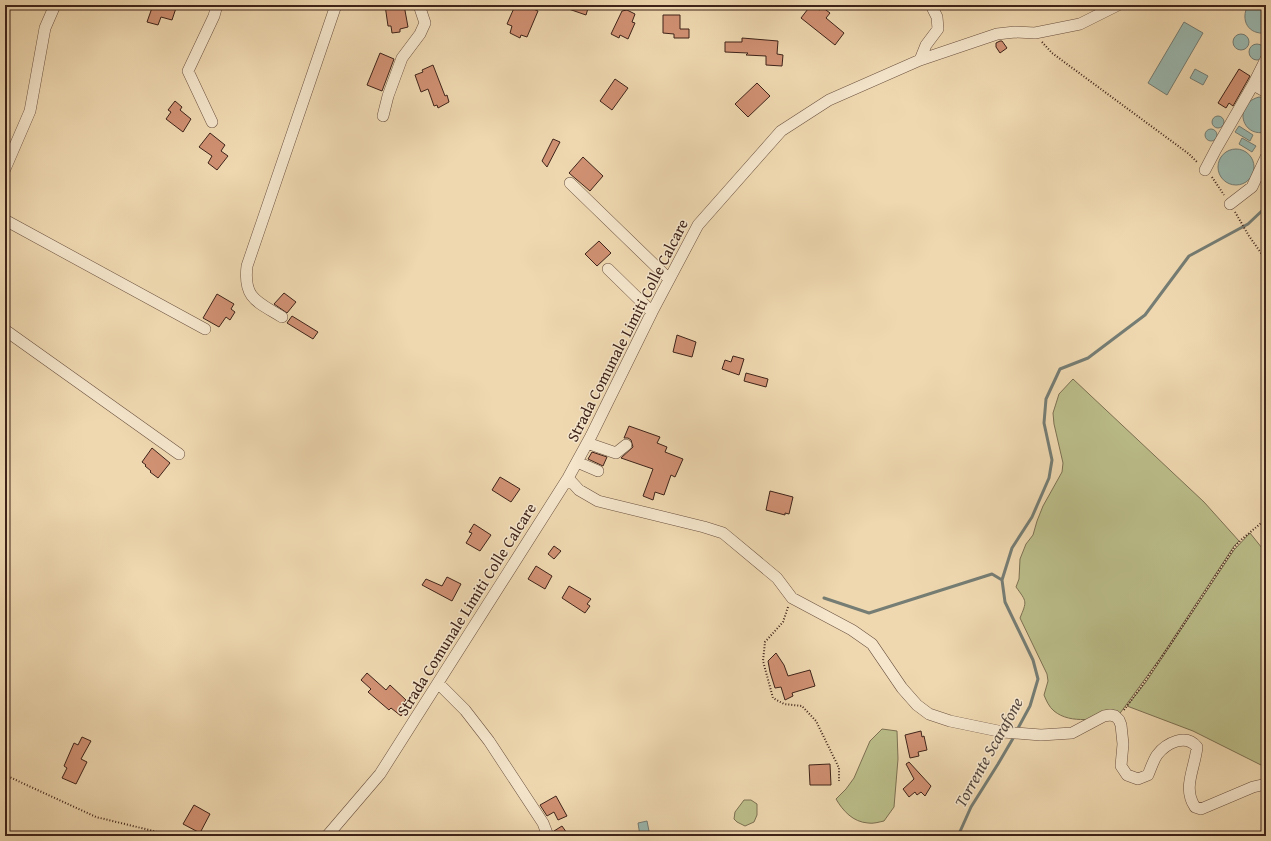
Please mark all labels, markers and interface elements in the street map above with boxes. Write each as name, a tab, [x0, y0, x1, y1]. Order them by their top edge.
street label: Strada Comunale Limiti Colle Calcare	[560, 214, 694, 446]
street label: Strada Comunale Limiti Colle Calcare	[390, 498, 542, 720]
water label: Torrente Scarafone	[947, 692, 1029, 812]

